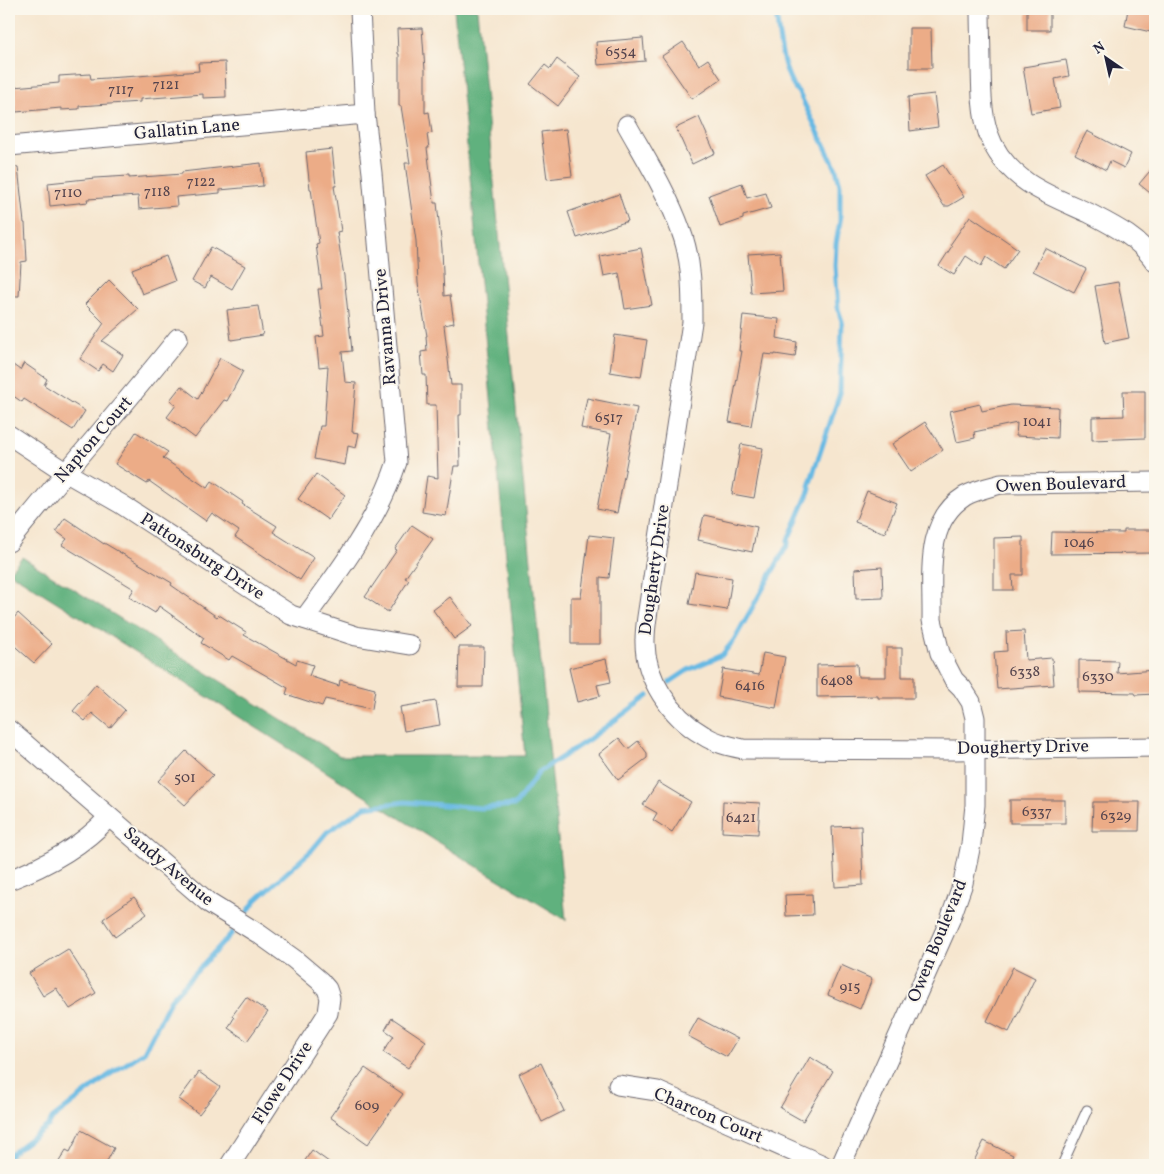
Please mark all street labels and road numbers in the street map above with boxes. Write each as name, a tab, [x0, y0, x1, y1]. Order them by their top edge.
street label: Gallatin Lane	[133, 113, 241, 147]
street label: Ravanna Drive	[368, 268, 404, 386]
street label: Napton Court	[49, 391, 139, 489]
street label: Owen Boulevard	[995, 470, 1127, 500]
street label: Dougherty Drive	[633, 503, 677, 637]
street label: Pattonsburg Drive	[135, 507, 269, 607]
street label: Dougherty Drive	[957, 734, 1089, 762]
street label: Sandy Avenue	[117, 822, 219, 912]
street label: Owen Boulevard	[902, 876, 974, 1006]
street label: Flowe Drive	[247, 1036, 319, 1130]
street label: Charcon Court	[650, 1082, 766, 1150]

